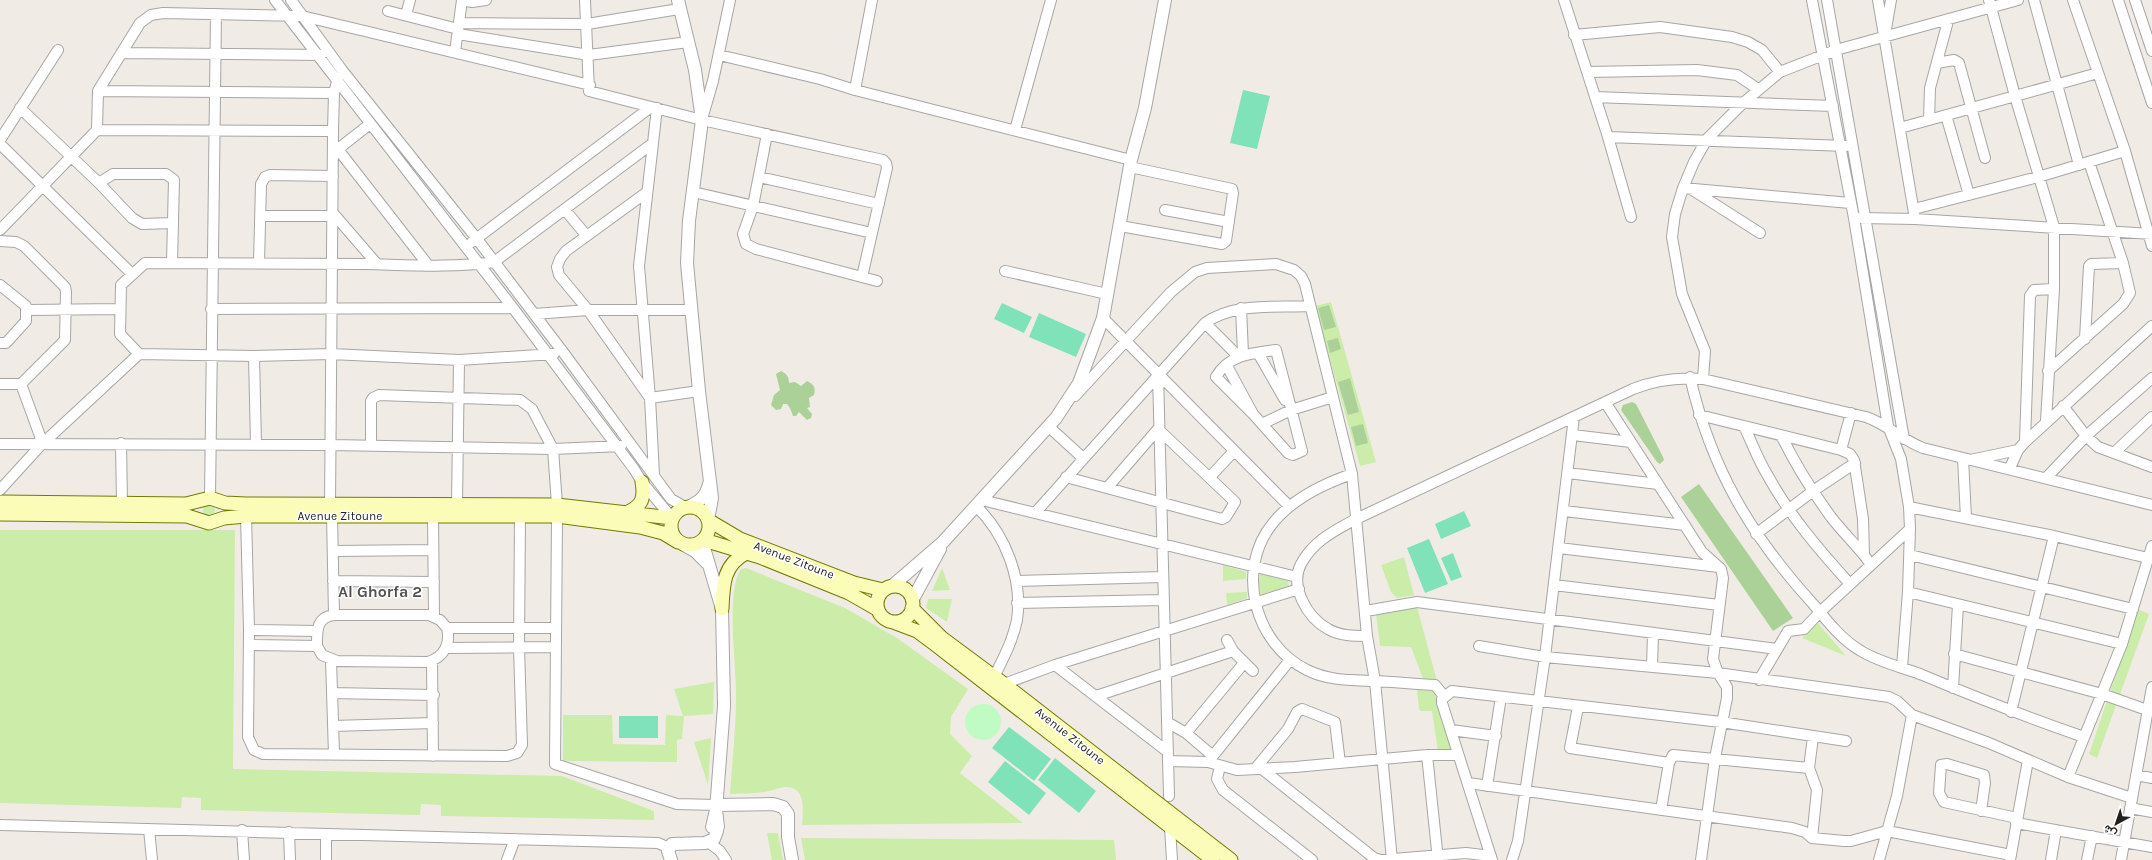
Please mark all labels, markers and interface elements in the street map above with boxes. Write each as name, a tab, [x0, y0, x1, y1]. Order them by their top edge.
street label: Avenue Zitoune	[298, 509, 382, 523]
street label: Avenue Zitoune	[752, 538, 836, 582]
district label: Al Ghorfa 2	[338, 582, 422, 601]
street label: Avenue Zitoune	[1032, 704, 1108, 768]
north arrow	[2096, 804, 2136, 844]
text: ش	[2101, 822, 2119, 841]

